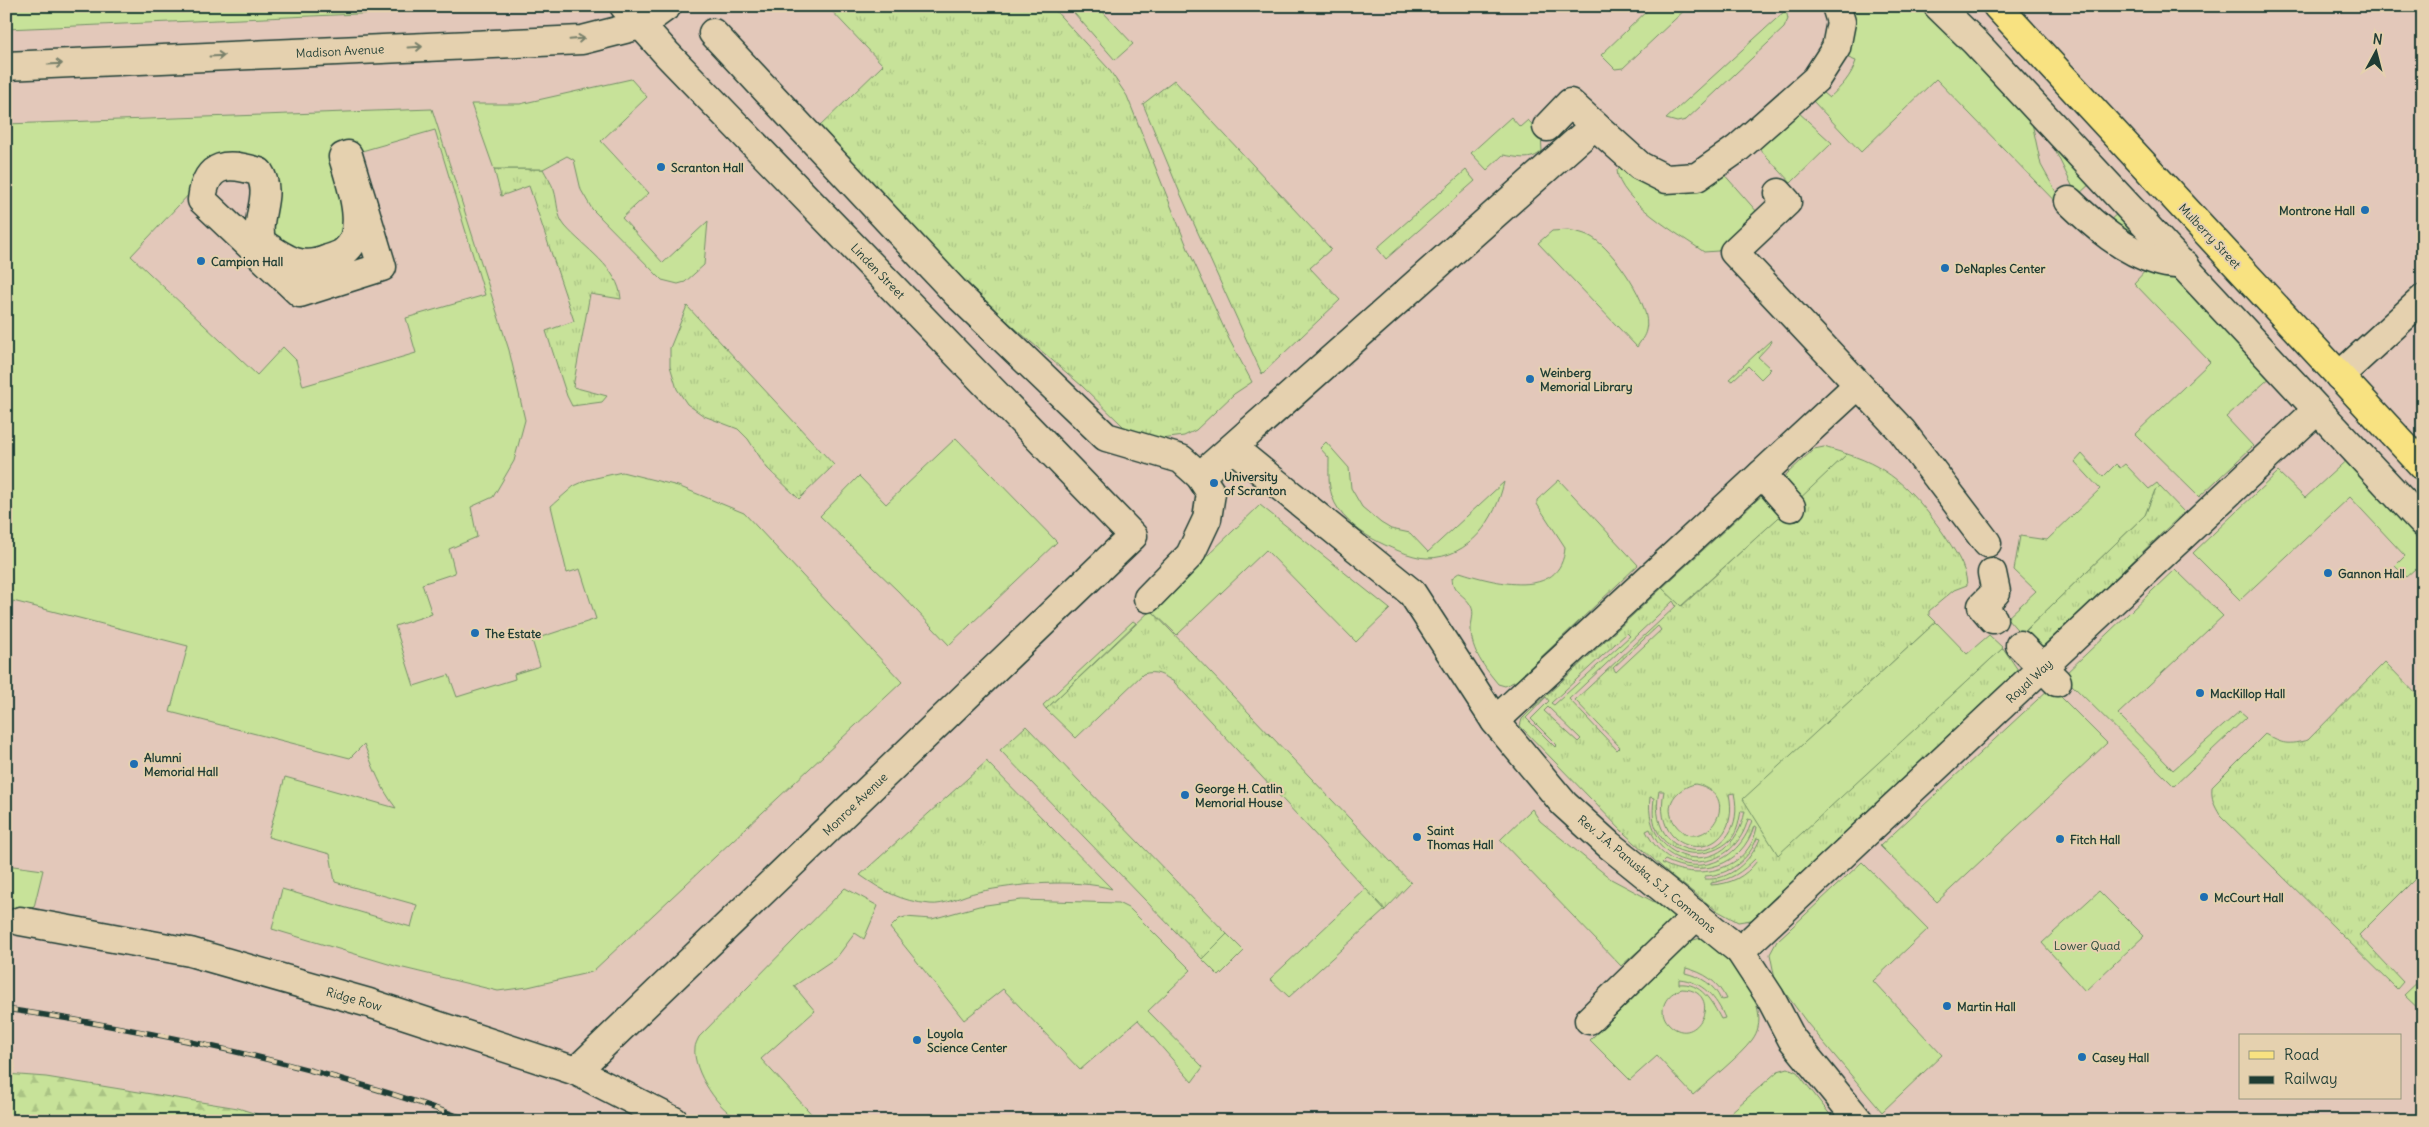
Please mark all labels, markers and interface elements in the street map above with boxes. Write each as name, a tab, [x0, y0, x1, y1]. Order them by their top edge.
north arrow	[2352, 28, 2402, 78]
text: N	[2372, 30, 2383, 49]
one-way arrow	[569, 35, 585, 44]
street label: Madison Avenue	[295, 41, 385, 61]
one-way arrow	[406, 43, 422, 52]
one-way arrow	[209, 52, 225, 61]
one-way arrow	[47, 59, 63, 68]
place label: Scranton Hall	[671, 160, 744, 175]
marker: Scranton Hall	[655, 161, 667, 173]
street label: Mulberry Street	[2176, 200, 2244, 272]
place label: Montrone Hall	[2279, 203, 2355, 218]
marker: Montrone Hall	[2359, 204, 2371, 216]
street label: Linden Street	[848, 240, 908, 302]
place label: Campion Hall	[211, 254, 283, 270]
marker: Campion Hall	[195, 255, 207, 267]
place label: DeNaples Center	[1955, 261, 2046, 277]
marker: DeNaples Center	[1939, 262, 1951, 274]
place label: Weinberg Memorial Library	[1540, 365, 1633, 395]
marker: Weinberg Memorial Library	[1524, 373, 1536, 385]
place label: University of Scranton	[1224, 469, 1286, 498]
marker: University of Scranton	[1208, 477, 1220, 489]
place label: Gannon Hall	[2338, 566, 2405, 581]
marker: Gannon Hall	[2322, 567, 2334, 579]
place label: The Estate	[485, 626, 542, 641]
marker: The Estate	[469, 627, 481, 639]
street label: Royal Way	[2003, 656, 2055, 706]
place label: MacKillop Hall	[2210, 686, 2286, 702]
marker: MacKillop Hall	[2194, 687, 2206, 699]
place label: Alumni Memorial Hall	[144, 750, 219, 779]
marker: Alumni Memorial Hall	[128, 758, 140, 770]
street label: Monroe Avenue	[819, 769, 891, 839]
place label: George H. Catlin Memorial House	[1195, 781, 1283, 810]
marker: George H. Catlin Memorial House	[1179, 789, 1191, 801]
street label: Rev. J.A. Panuska, S.J., Commons	[1575, 812, 1719, 936]
place label: Saint Thomas Hall	[1427, 823, 1494, 852]
marker: Saint Thomas Hall	[1411, 831, 1423, 843]
place label: Fitch Hall	[2070, 832, 2121, 847]
marker: Fitch Hall	[2054, 833, 2066, 845]
place label: McCourt Hall	[2214, 890, 2284, 905]
marker: McCourt Hall	[2198, 891, 2210, 903]
park label: Lower Quad	[2054, 938, 2120, 953]
street label: Ridge Row	[324, 984, 384, 1014]
place label: Martin Hall	[1957, 999, 2016, 1014]
marker: Martin Hall	[1941, 1000, 1953, 1012]
place label: Loyola Science Center	[927, 1026, 1007, 1055]
marker: Loyola Science Center	[911, 1034, 923, 1046]
legend	[2239, 1034, 2402, 1100]
text: Road	[2284, 1045, 2319, 1064]
place label: Casey Hall	[2092, 1050, 2149, 1066]
marker: Casey Hall	[2076, 1051, 2088, 1063]
text: Railway	[2284, 1069, 2338, 1088]

